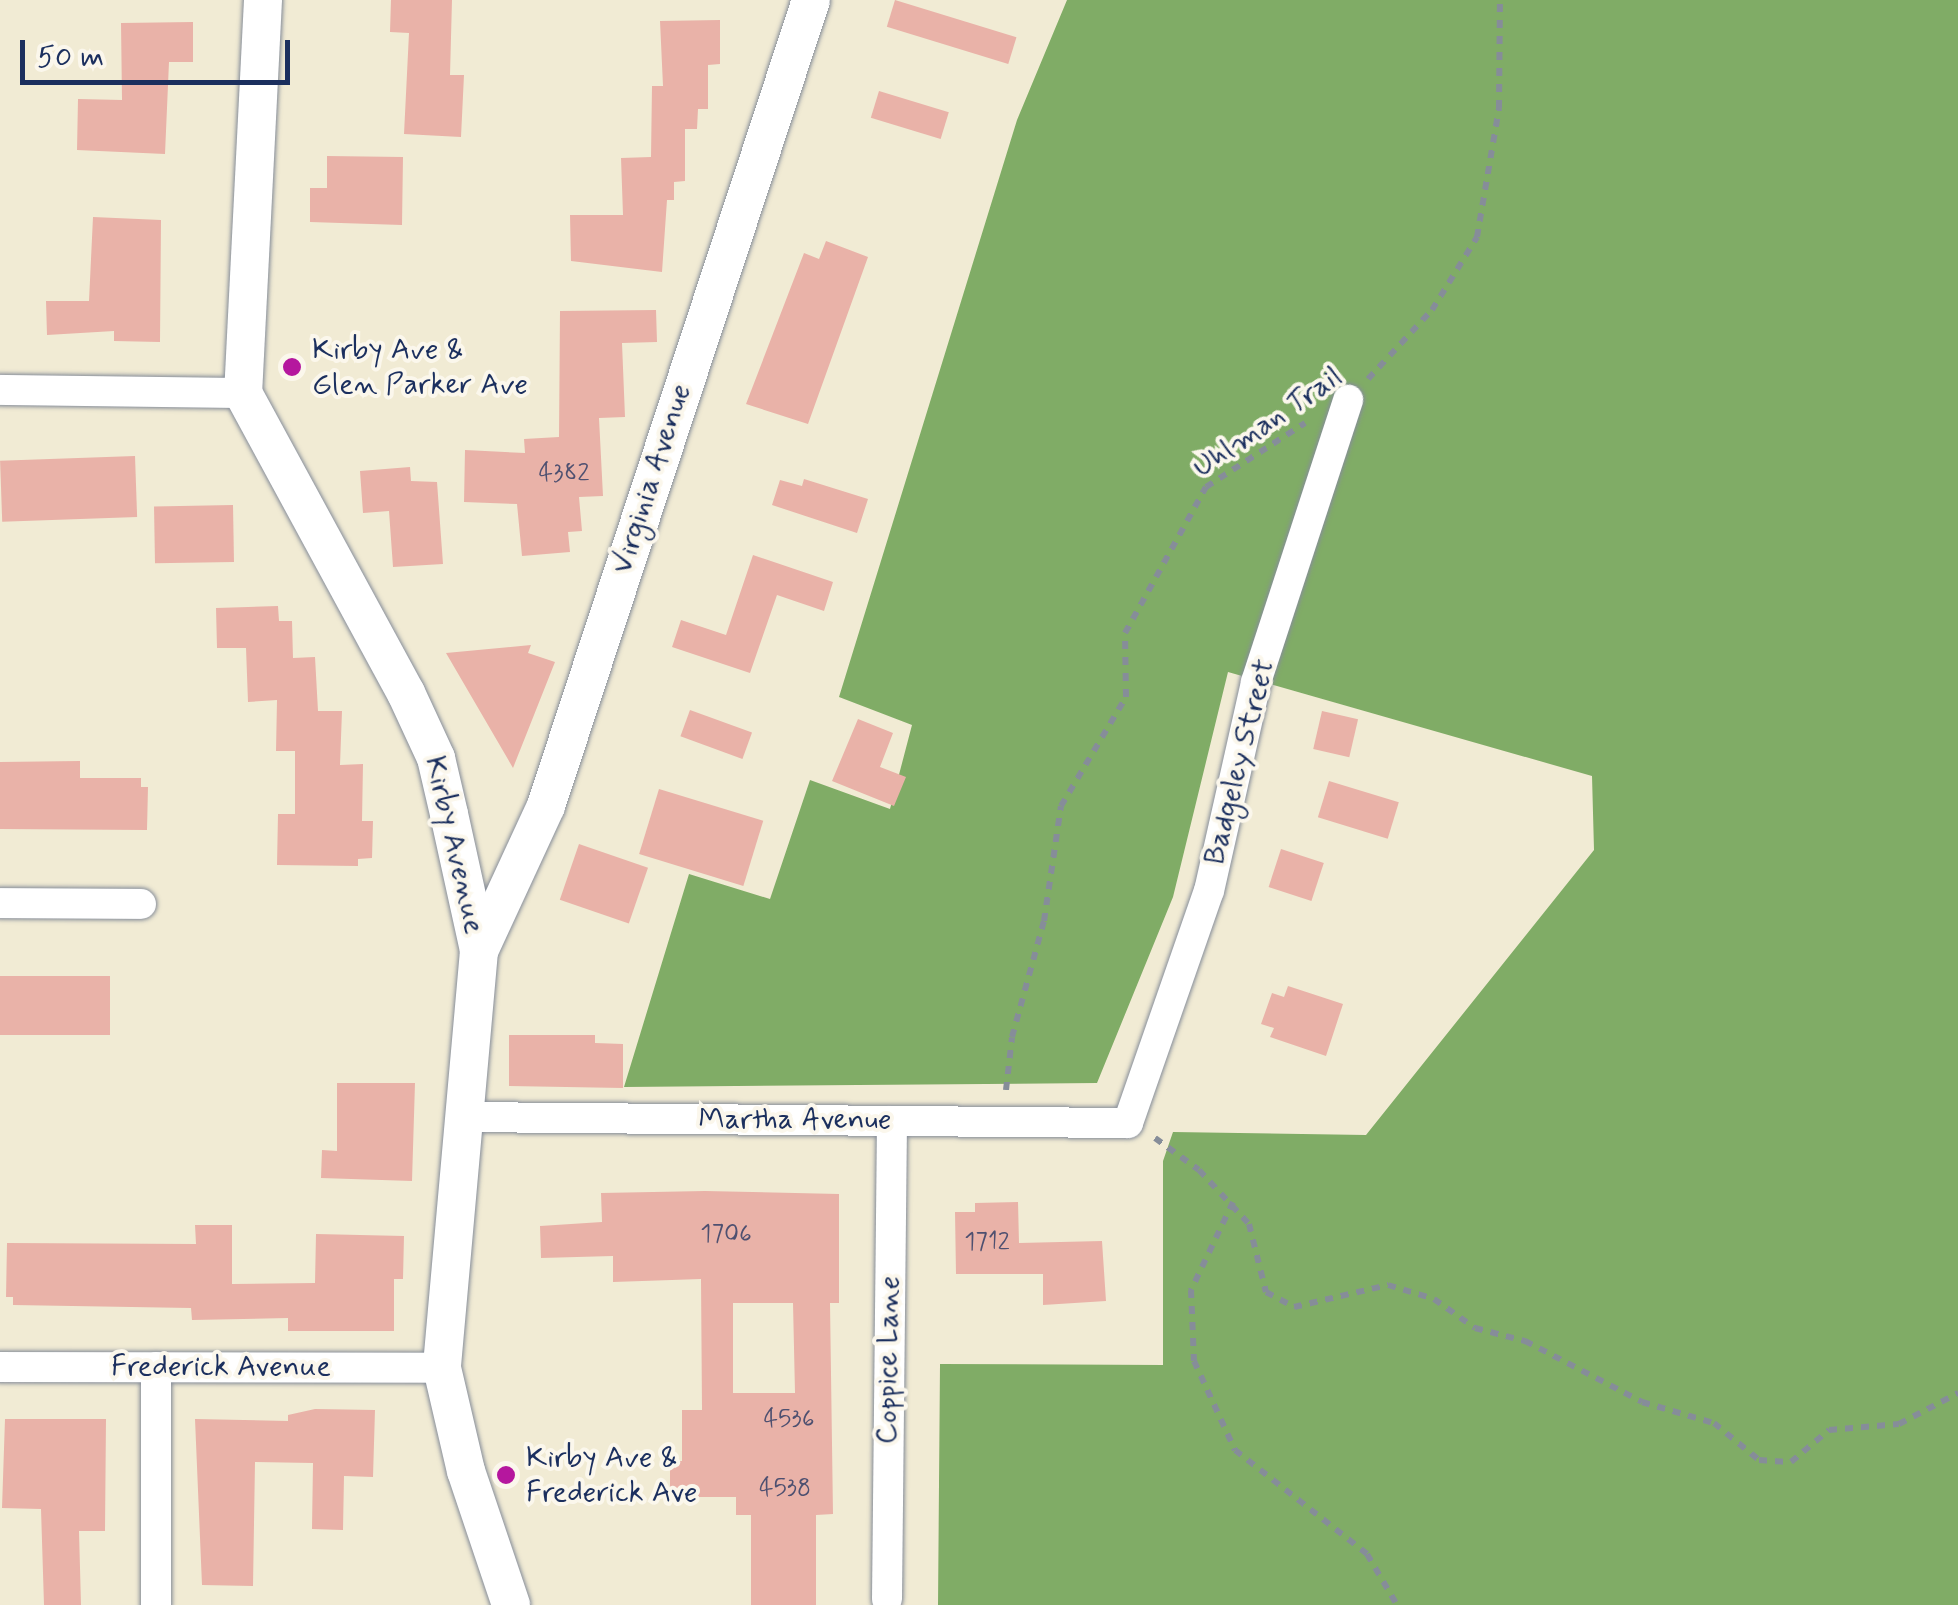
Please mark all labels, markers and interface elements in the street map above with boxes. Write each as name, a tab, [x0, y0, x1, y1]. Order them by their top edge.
scale bar	[25, 20, 295, 82]
text: 50 m	[37, 38, 104, 77]
place label: Kirby Ave & Glen Parker Ave	[312, 332, 525, 402]
marker: Kirby Ave & Glen Parker Ave	[281, 356, 303, 378]
street label: Uhlman Trail	[1189, 362, 1347, 484]
street label: Virginia Avenue	[604, 378, 700, 580]
house number: 4382	[539, 459, 589, 489]
street label: Badgeley Street	[1197, 656, 1283, 868]
street label: Kirby Avenue	[417, 757, 491, 933]
street label: Martha Avenue	[697, 1102, 893, 1138]
house number: 1706	[700, 1220, 752, 1250]
house number: 1712	[964, 1228, 1010, 1258]
street label: Coppice Lane	[870, 1277, 908, 1443]
street label: Frederick Avenue	[111, 1349, 331, 1385]
house number: 4536	[764, 1405, 814, 1435]
place label: Kirby Ave & Frederick Ave	[526, 1440, 698, 1510]
marker: Kirby Ave & Frederick Ave	[495, 1464, 517, 1486]
house number: 4538	[759, 1474, 811, 1504]

